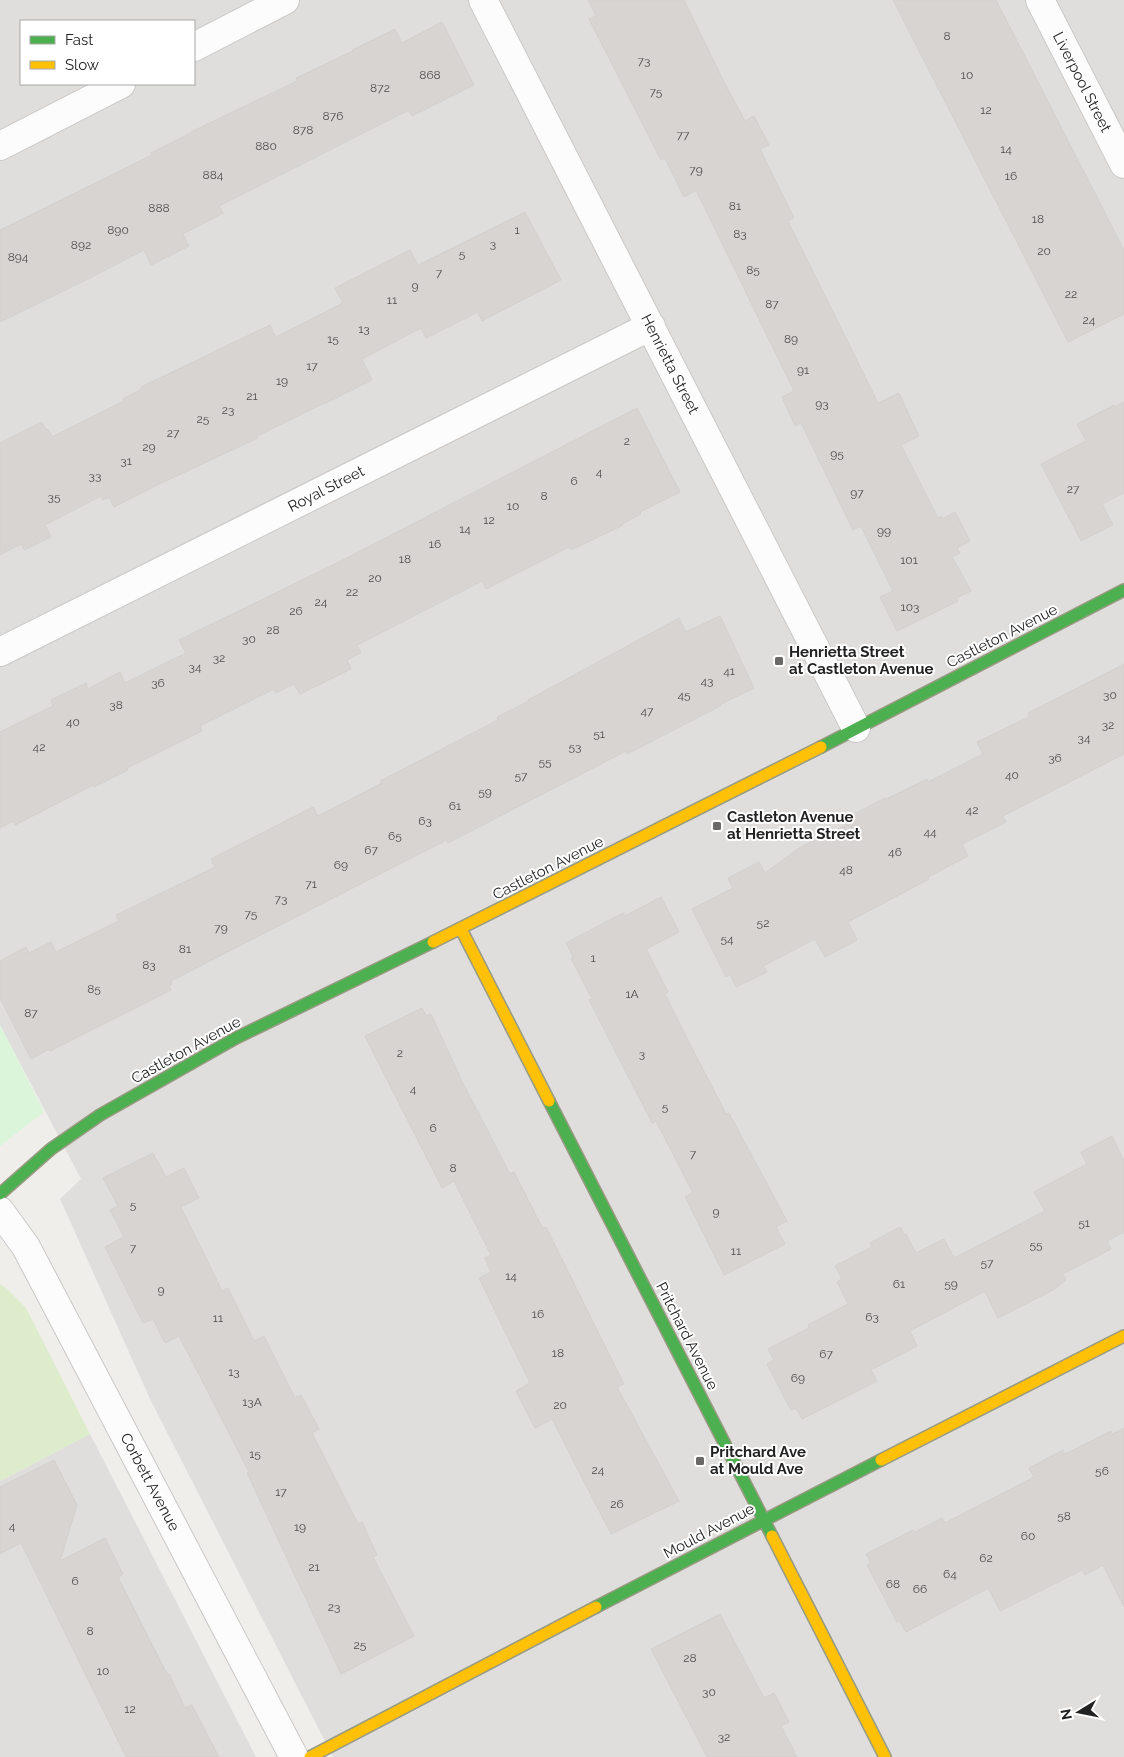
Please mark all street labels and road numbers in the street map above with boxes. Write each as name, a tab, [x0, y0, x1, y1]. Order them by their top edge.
street label: Liverpool Street	[1049, 29, 1115, 135]
street label: Henrietta Street	[637, 311, 703, 417]
street label: Royal Street	[285, 462, 367, 516]
street label: Castleton Avenue	[944, 600, 1061, 672]
street label: Castleton Avenue	[490, 832, 607, 904]
street label: Castleton Avenue	[128, 1012, 244, 1087]
street label: Pritchard Avenue	[652, 1279, 722, 1393]
street label: Corbett Avenue	[117, 1430, 184, 1534]
street label: Mould Avenue	[661, 1499, 758, 1562]

